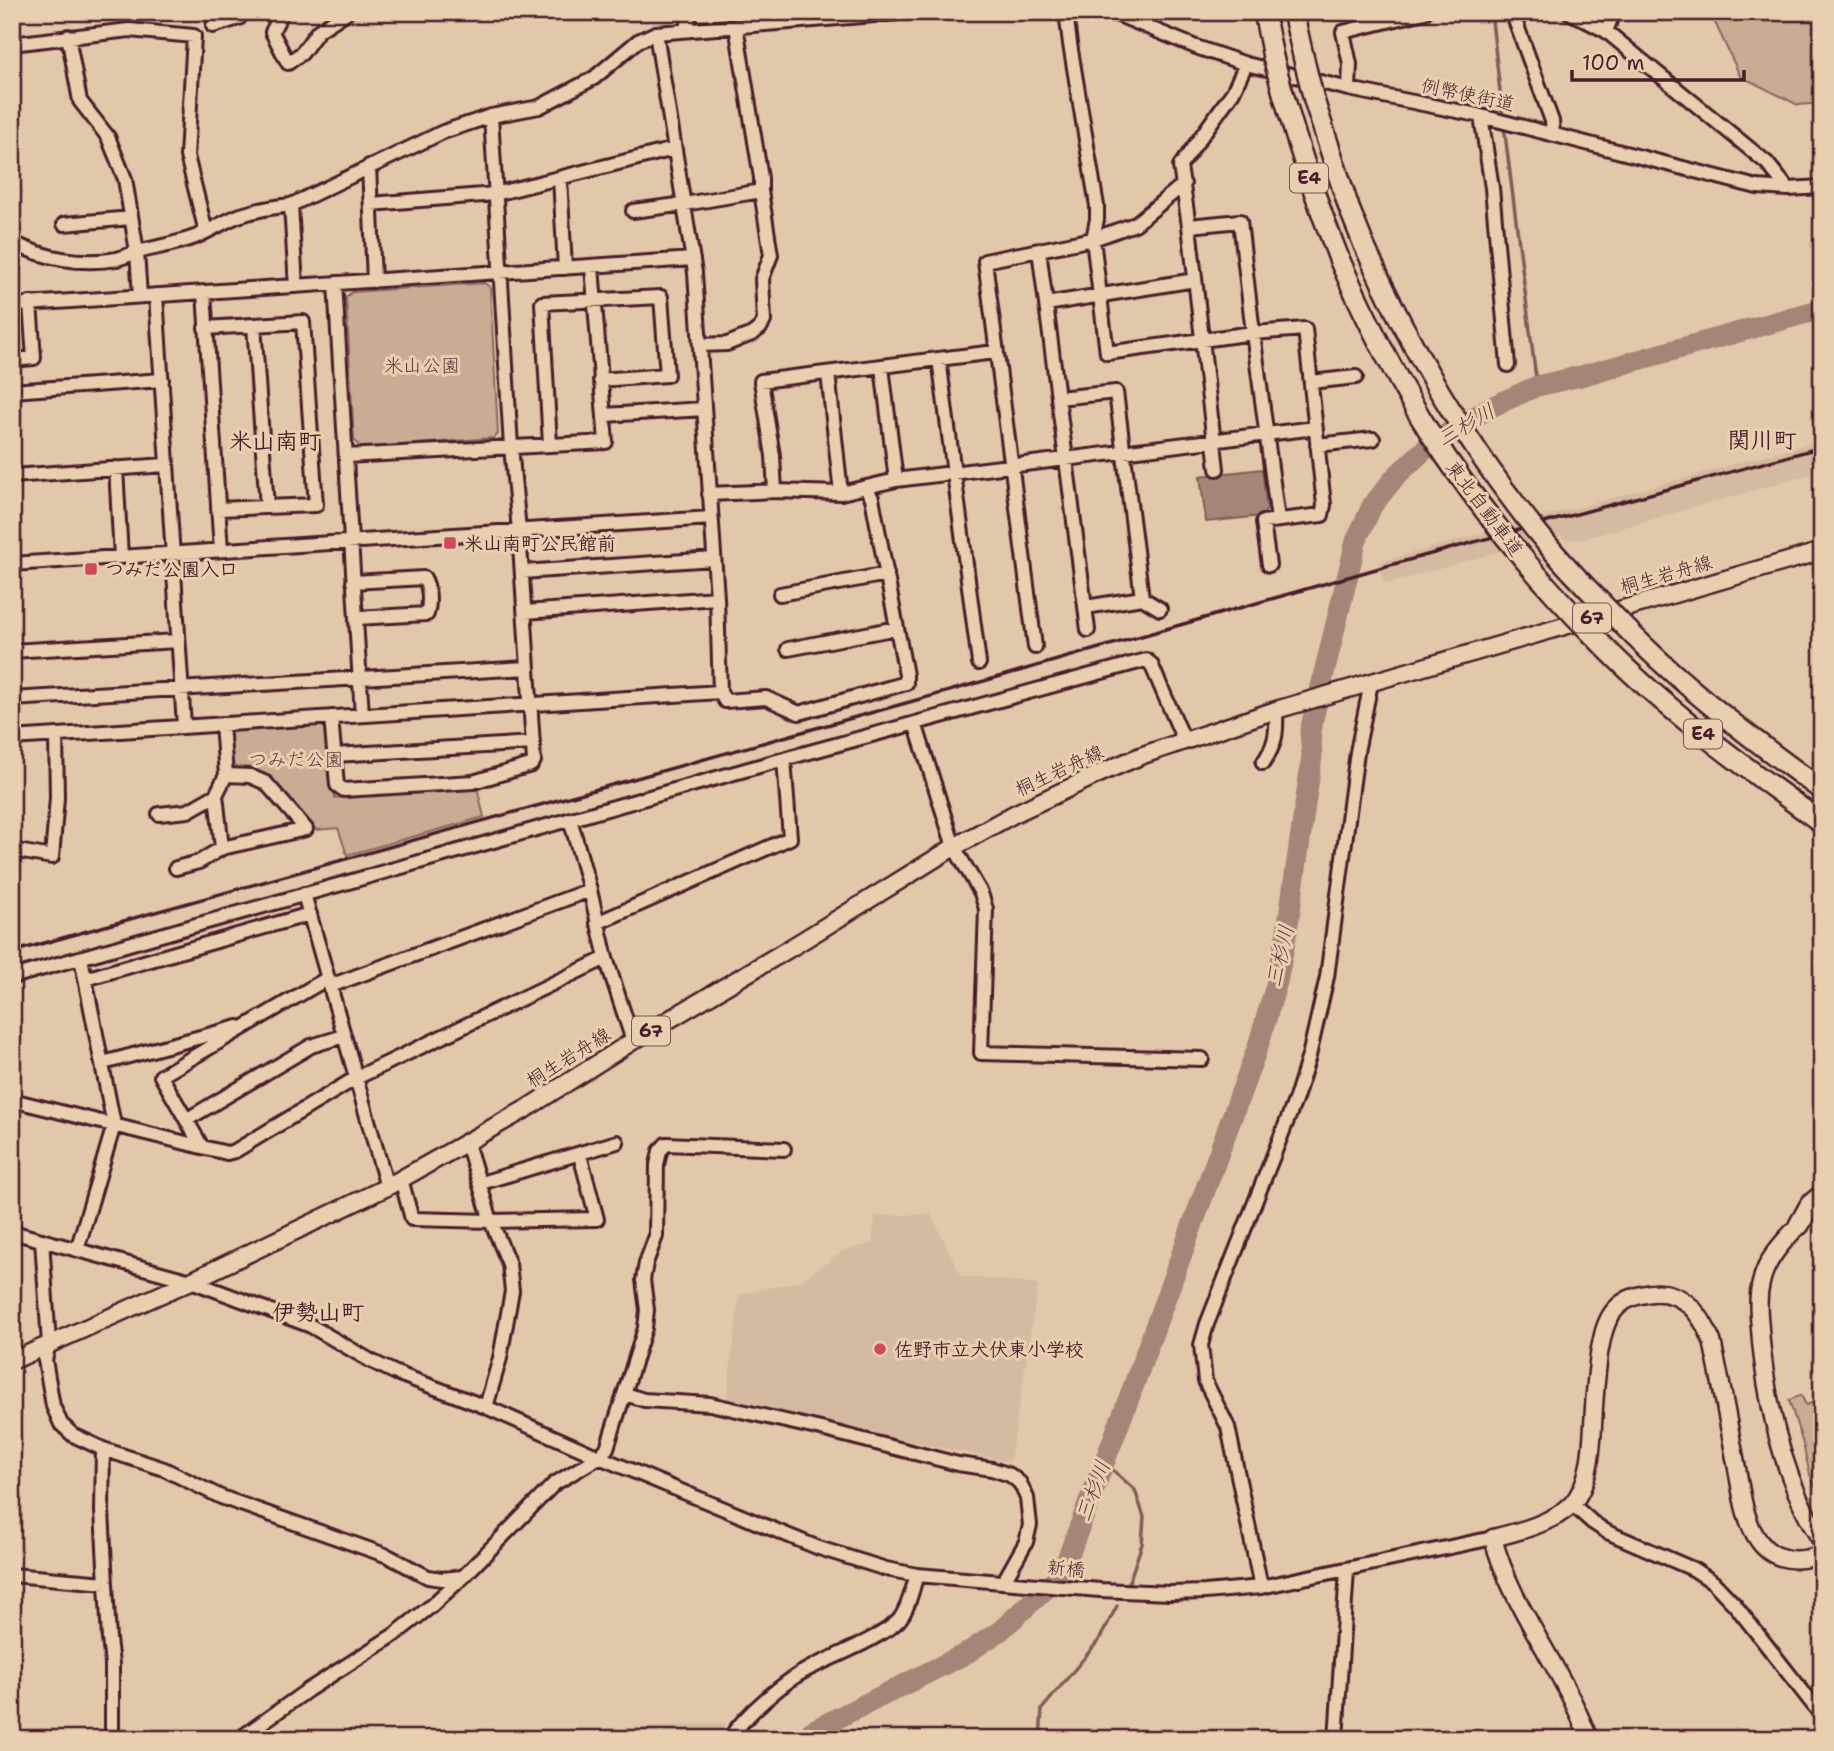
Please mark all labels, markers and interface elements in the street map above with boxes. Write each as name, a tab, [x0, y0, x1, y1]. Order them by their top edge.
scale bar	[1572, 38, 1743, 82]
text: 100 m	[1582, 49, 1645, 77]
street label: 例幣使街道	[1419, 72, 1517, 117]
road number: E4	[1290, 163, 1328, 192]
park label: 米山公園	[384, 353, 460, 378]
water label: 三杉川	[1432, 397, 1500, 453]
district label: 関川町	[1728, 425, 1797, 455]
district label: 米山南町	[229, 426, 321, 456]
street label: 東北自動車道	[1440, 455, 1529, 561]
place label: 米山南町公民館前	[464, 531, 616, 556]
marker: 米山南町公民館前	[442, 535, 458, 551]
street label: 桐生岩舟線	[1617, 549, 1715, 600]
place label: つみだ公園入口	[105, 557, 238, 582]
marker: つみだ公園入口	[83, 561, 99, 577]
road number: 67	[1573, 604, 1611, 632]
road number: E4	[1684, 720, 1722, 748]
street label: 桐生岩舟線	[1011, 739, 1108, 802]
park label: つみだ公園	[248, 747, 344, 772]
water label: 三杉川	[1259, 922, 1301, 990]
road number: 67	[632, 1016, 670, 1046]
street label: 桐生岩舟線	[521, 1022, 615, 1093]
district label: 伊勢山町	[272, 1297, 364, 1327]
place label: 佐野市立犬伏東小学校	[894, 1337, 1084, 1362]
marker: 佐野市立犬伏東小学校	[872, 1341, 888, 1357]
water label: 三杉川	[1069, 1457, 1117, 1525]
street label: 新橋	[1046, 1554, 1086, 1583]

